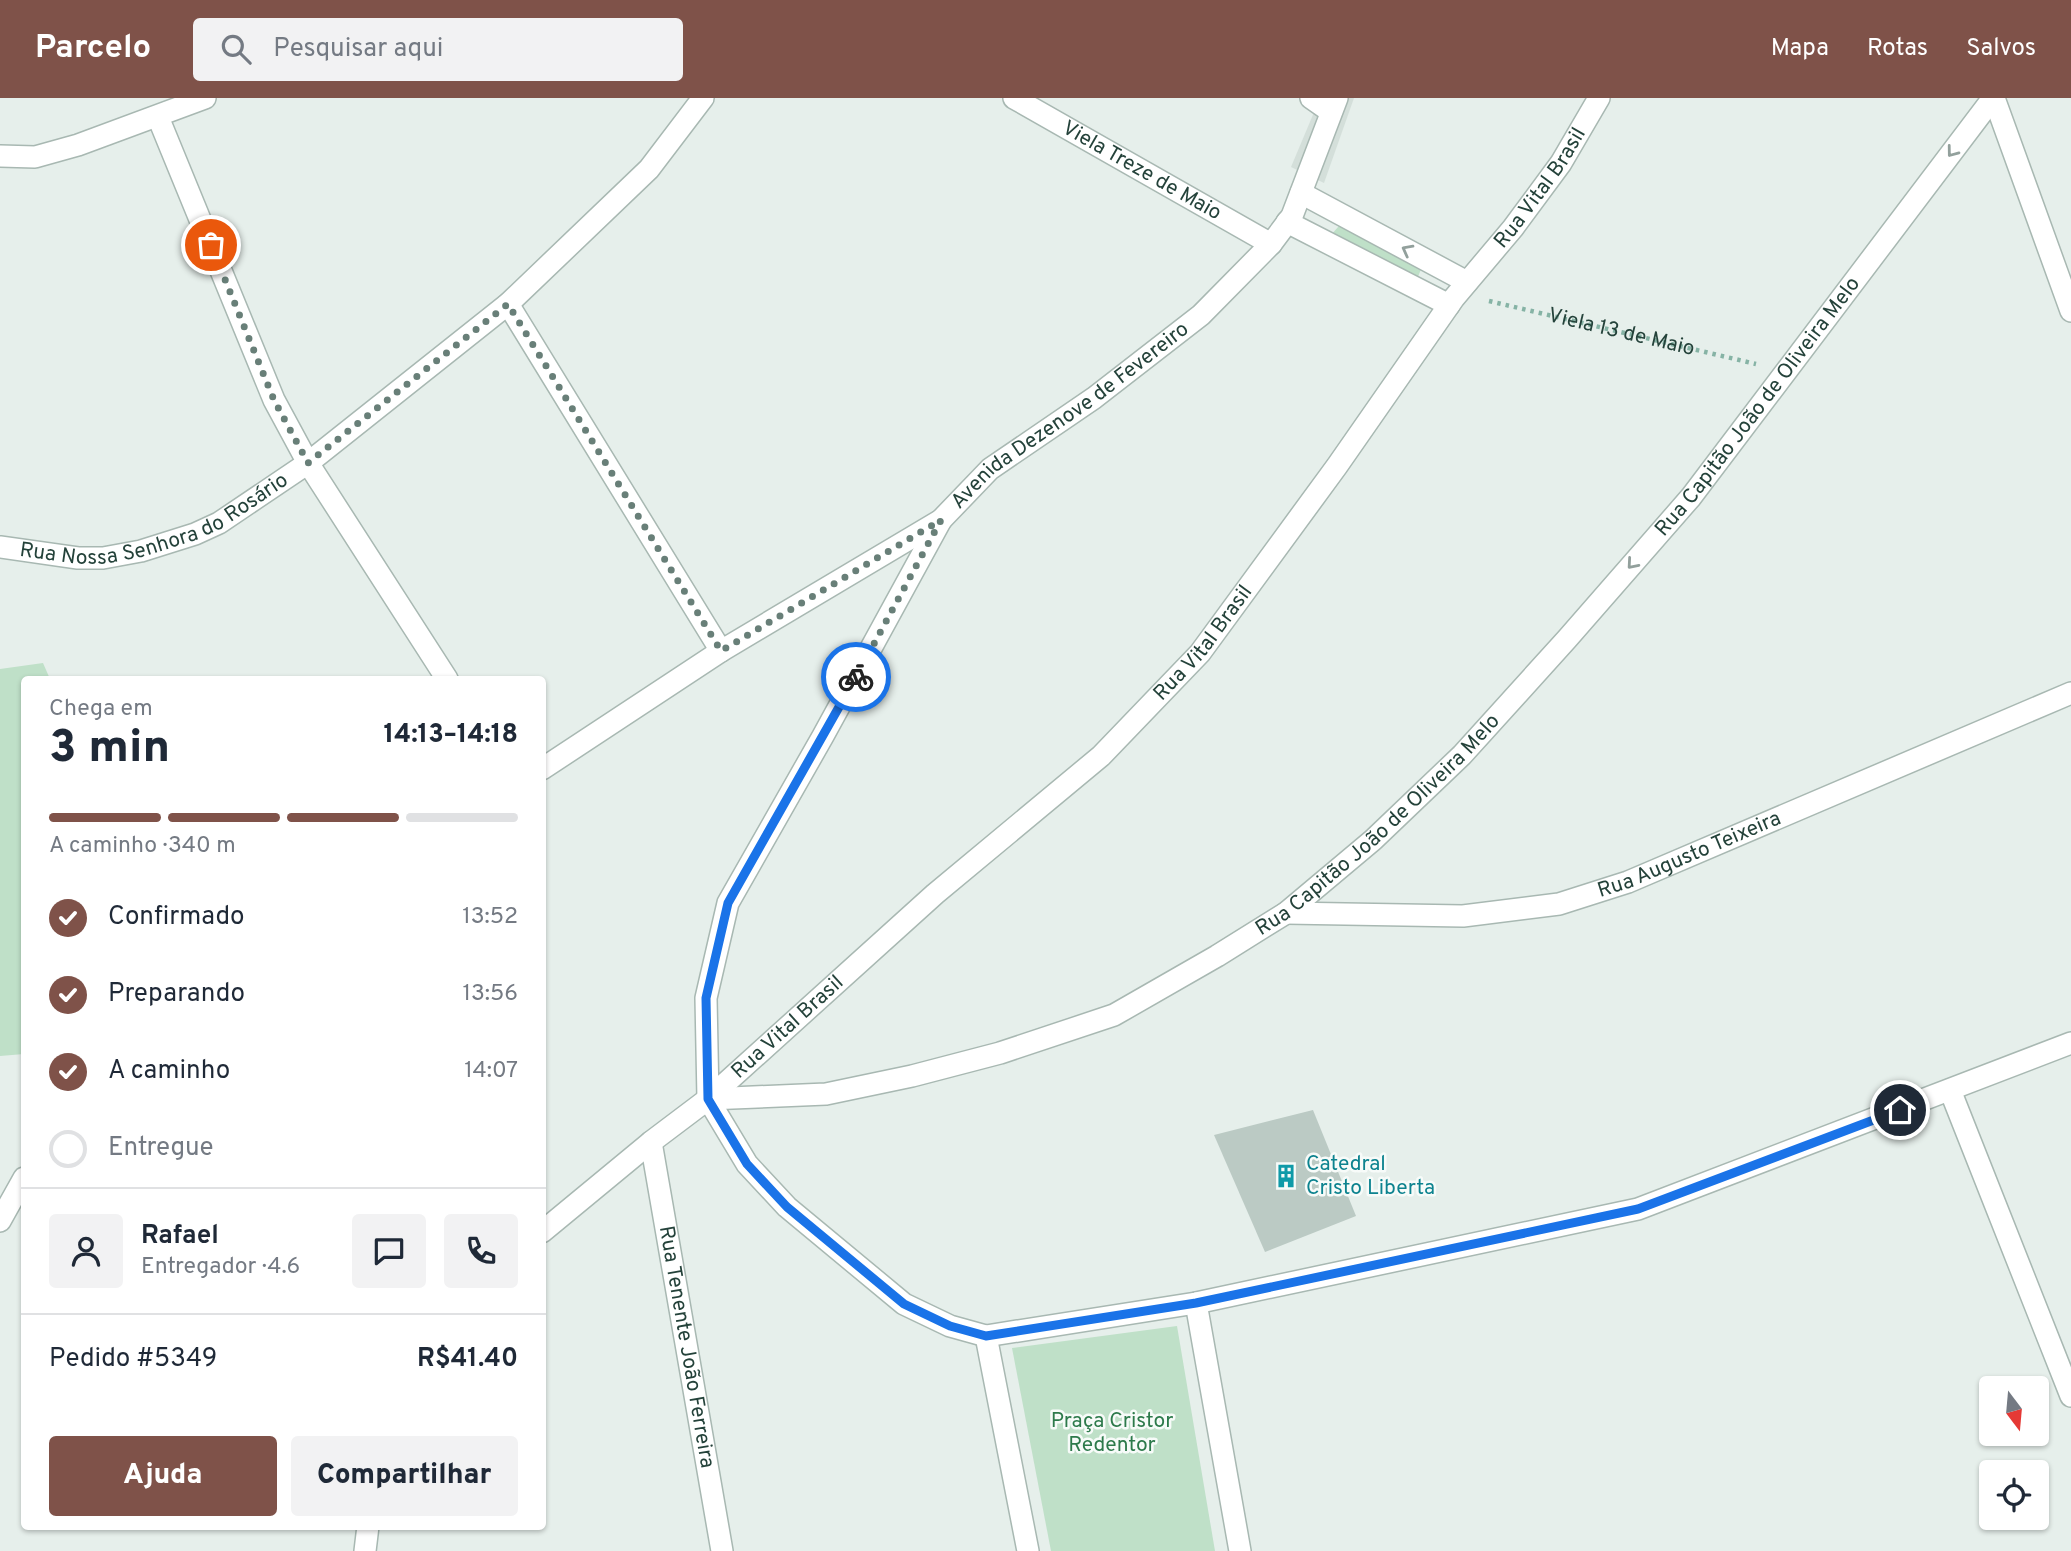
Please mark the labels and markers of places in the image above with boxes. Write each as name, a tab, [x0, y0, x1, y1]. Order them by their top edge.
pin	[181, 215, 241, 275]
pin	[1870, 1080, 1930, 1140]
place label: Catedral Cristo Liberta	[1306, 1151, 1435, 1202]
building icon: Catedral Cristo Liberta	[1272, 1162, 1300, 1190]

